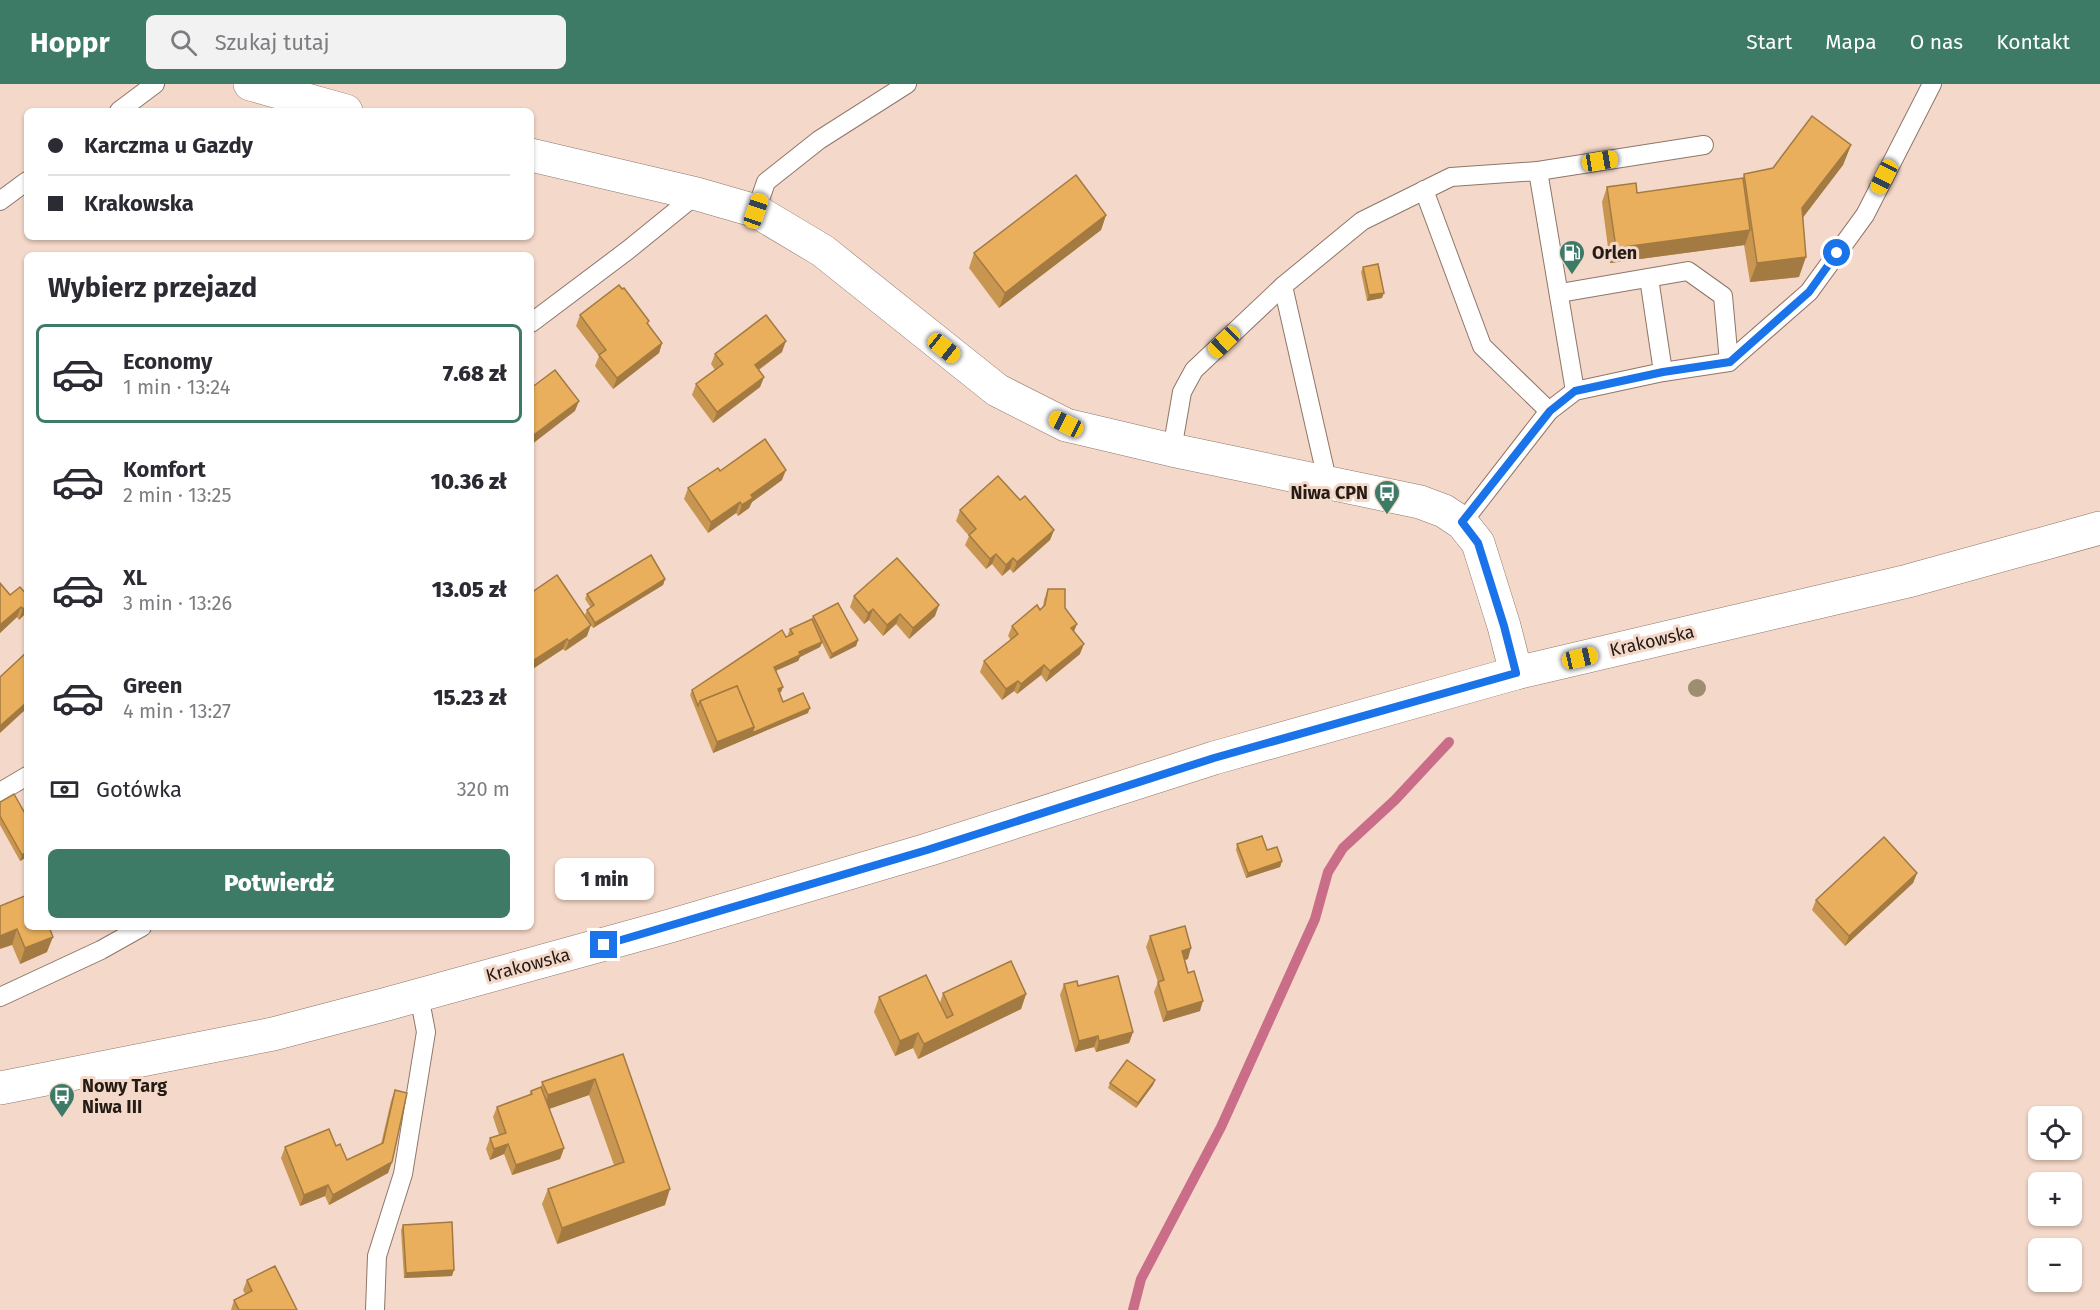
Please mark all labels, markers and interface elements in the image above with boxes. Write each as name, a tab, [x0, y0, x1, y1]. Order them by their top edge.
search box	[146, 15, 566, 69]
text: Hoppr	[30, 26, 110, 59]
icon: search	[167, 26, 200, 59]
text: Szukaj tutaj	[215, 29, 330, 56]
text: Start	[1746, 29, 1792, 55]
text: Mapa	[1825, 29, 1877, 55]
text: O nas	[1910, 29, 1963, 55]
text: Kontakt	[1996, 29, 2070, 55]
text: Karczma u Gazdy	[84, 132, 253, 159]
car	[1581, 149, 1619, 173]
car	[1868, 157, 1900, 197]
text: Krakowska	[84, 190, 194, 217]
car	[742, 191, 770, 231]
fuel station icon: Orlen	[1557, 238, 1587, 276]
route start	[1823, 239, 1850, 266]
place label: Orlen	[1592, 242, 1637, 264]
text: Wybierz przejazd	[48, 272, 257, 304]
car	[1205, 323, 1243, 361]
car	[924, 330, 964, 366]
icon: car	[51, 347, 105, 401]
text: Economy	[123, 348, 212, 375]
text: 7.68 zł	[443, 360, 507, 387]
text: 1 min · 13:24	[123, 375, 230, 399]
car	[1046, 408, 1086, 440]
icon: car	[51, 455, 105, 509]
text: Komfort	[123, 456, 206, 483]
text: 10.36 zł	[431, 468, 507, 495]
bus stop icon: Niwa CPN	[1372, 478, 1402, 516]
place label: Niwa CPN	[1291, 482, 1368, 504]
text: 2 min · 13:25	[123, 483, 231, 507]
icon: car	[51, 563, 105, 617]
text: XL	[123, 564, 147, 591]
text: 13.05 zł	[432, 576, 507, 603]
text: 3 min · 13:26	[123, 591, 232, 615]
street label: Krakowska	[1607, 621, 1697, 661]
car	[1560, 645, 1600, 671]
icon: car	[51, 671, 105, 725]
text: Green	[123, 672, 182, 699]
text: 15.23 zł	[433, 684, 507, 711]
text: 4 min · 13:27	[123, 699, 231, 723]
icon: cash	[48, 773, 81, 806]
text: Gotówka	[96, 776, 182, 803]
text: 320 m	[457, 777, 510, 801]
button: Potwierdź	[48, 849, 510, 918]
callout: 1 min	[554, 858, 654, 900]
text: 1 min	[581, 867, 628, 891]
route end	[590, 931, 617, 958]
street label: Krakowska	[483, 943, 573, 987]
place label: Nowy Targ Niwa III	[82, 1075, 167, 1118]
bus stop icon: Nowy Targ Niwa III	[47, 1081, 77, 1119]
map controls	[2028, 1106, 2082, 1292]
button: locate	[2028, 1106, 2082, 1160]
button: +	[2028, 1172, 2082, 1226]
button: −	[2028, 1238, 2082, 1292]

